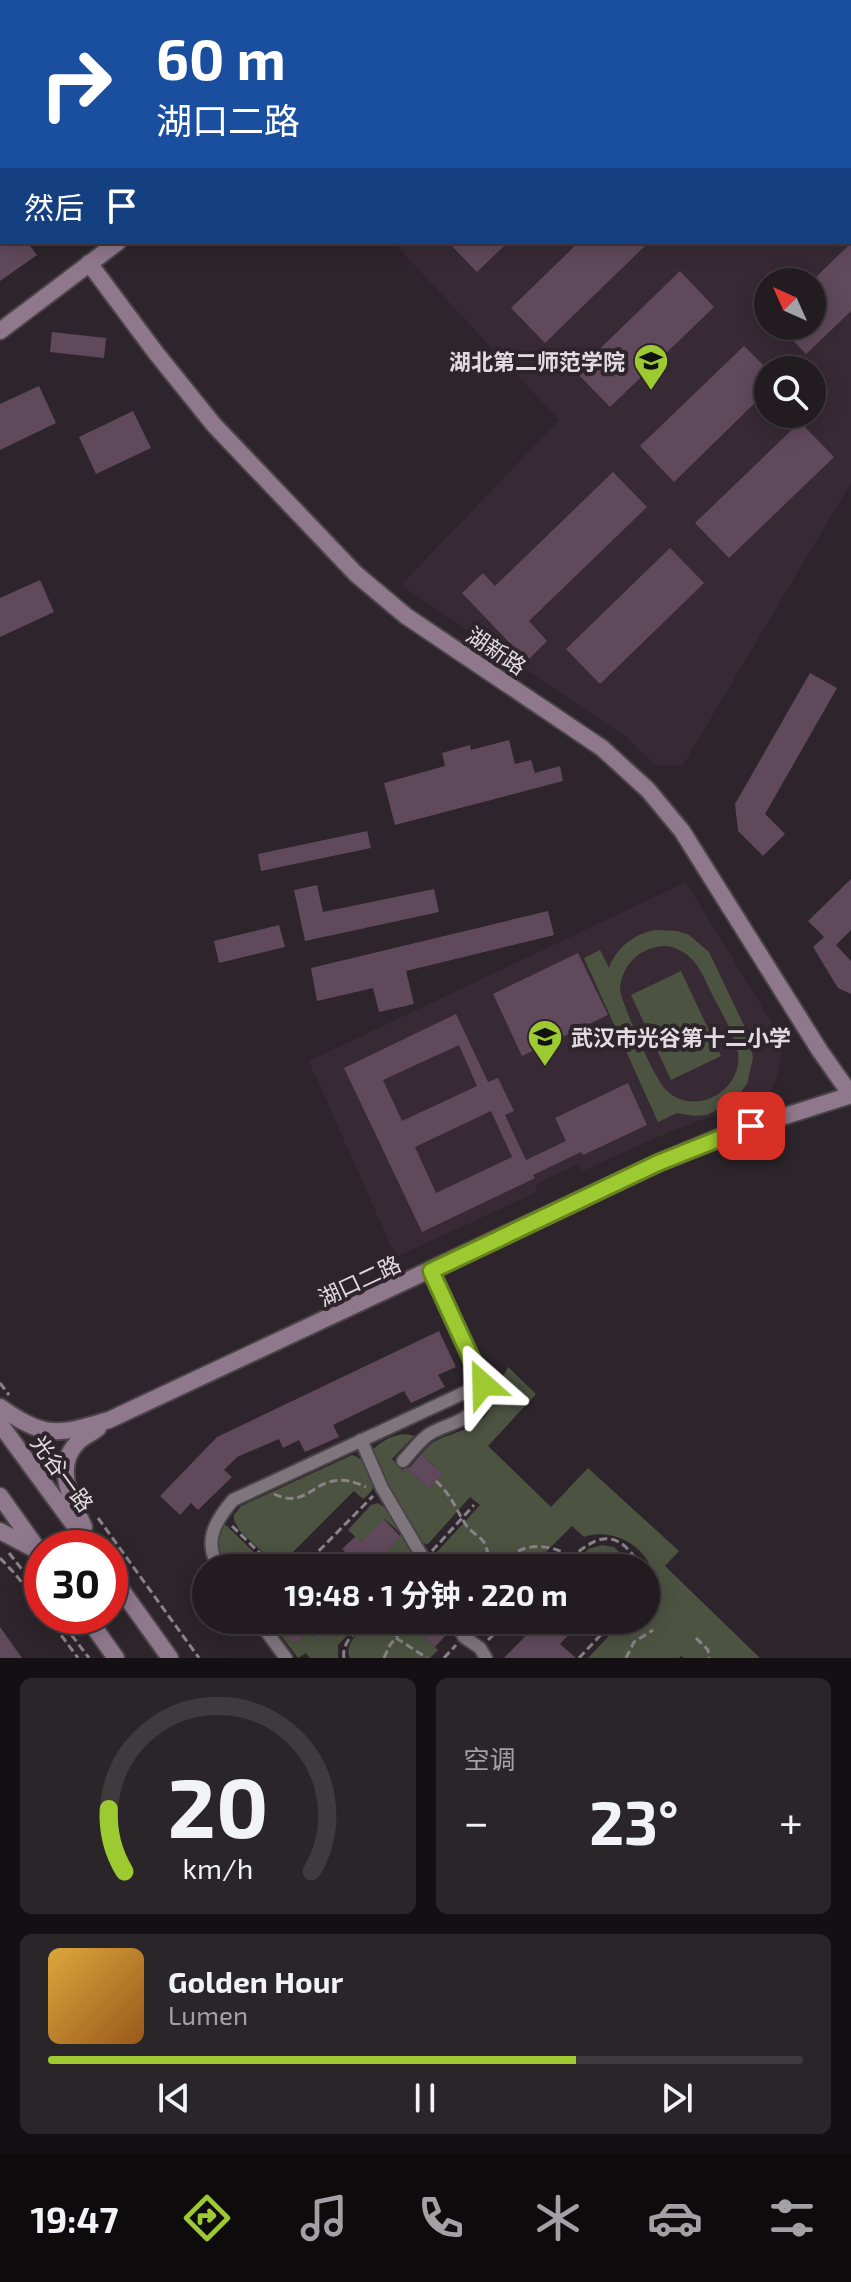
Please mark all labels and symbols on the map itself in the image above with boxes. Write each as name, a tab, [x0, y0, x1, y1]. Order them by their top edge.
north arrow	[754, 268, 826, 340]
school or university icon: 湖北第二师范学院	[632, 342, 670, 392]
place label: 湖北第二师范学院	[449, 348, 625, 374]
street label: 湖新路	[462, 621, 532, 679]
school or university icon: 武汉市光谷第十二小学	[526, 1018, 564, 1068]
place label: 武汉市光谷第十二小学	[571, 1024, 791, 1050]
pin	[717, 1092, 785, 1160]
street label: 湖口二路	[314, 1250, 404, 1310]
position arrow	[441, 1342, 525, 1426]
street label: 光谷一路	[27, 1430, 99, 1516]
speed limit sign: 30	[24, 1530, 128, 1634]

